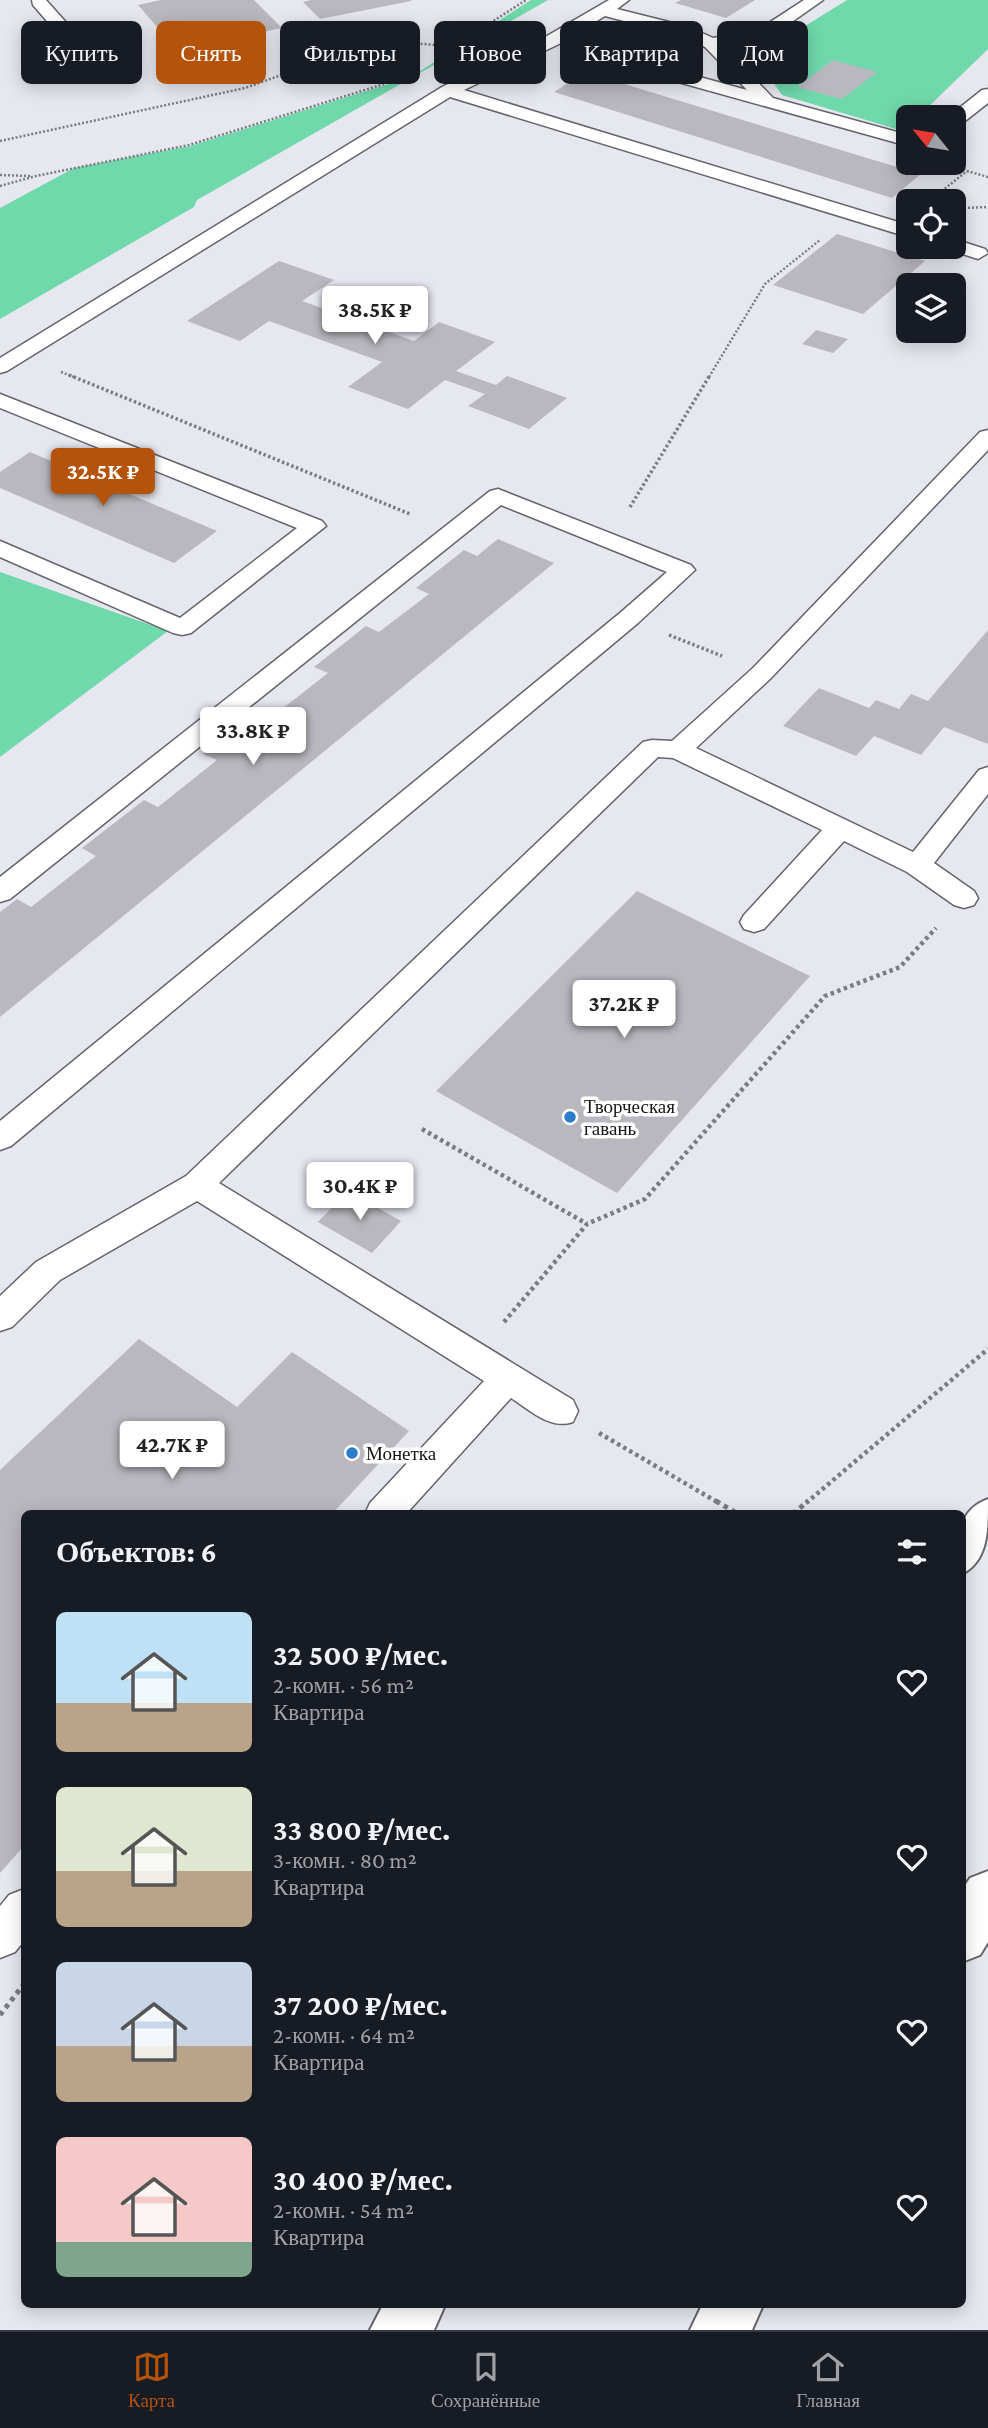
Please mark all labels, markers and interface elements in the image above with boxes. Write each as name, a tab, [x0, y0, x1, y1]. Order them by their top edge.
chip: Купить	[21, 21, 142, 84]
chip: Снять	[156, 21, 266, 84]
chip: Фильтры	[280, 21, 420, 84]
chip: Новое	[434, 21, 546, 84]
chip: Квартира	[560, 21, 703, 84]
chip: Дом	[717, 21, 808, 84]
north arrow	[896, 105, 966, 175]
map controls	[896, 105, 966, 343]
button: locate	[896, 189, 966, 259]
button: layers	[896, 273, 966, 343]
pin: 38.5K ₽	[310, 286, 440, 346]
text: 38.5K ₽	[338, 296, 412, 322]
pin: 32.5K ₽	[38, 448, 168, 508]
text: 32.5K ₽	[67, 458, 139, 484]
pin: 33.8K ₽	[188, 708, 318, 767]
text: 33.8K ₽	[216, 717, 290, 743]
pin: 37.2K ₽	[559, 981, 689, 1040]
text: 37.2K ₽	[589, 990, 659, 1016]
place label: Творческая гавань	[584, 1096, 675, 1139]
marker: Творческая гавань	[562, 1109, 578, 1125]
pin: 30.4K ₽	[295, 1162, 425, 1222]
text: 30.4K ₽	[323, 1172, 397, 1198]
pin: 42.7K ₽	[107, 1422, 237, 1481]
text: 42.7K ₽	[136, 1431, 208, 1457]
place label: Монетка	[366, 1443, 437, 1464]
marker: Монетка	[344, 1445, 360, 1461]
icon: filters	[893, 1533, 931, 1571]
text: Объектов: 6	[56, 1535, 217, 1568]
text: 32 500 ₽/мес.	[273, 1638, 448, 1671]
icon: home	[112, 1640, 196, 1724]
icon: heart	[893, 1663, 931, 1701]
text: 2-комн. · 56 m²	[273, 1672, 414, 1698]
text: Квартира	[273, 1699, 364, 1725]
text: 33 800 ₽/мес.	[273, 1813, 450, 1846]
icon: home	[112, 1815, 196, 1899]
icon: heart	[893, 1838, 931, 1876]
text: 3-комн. · 80 m²	[273, 1847, 417, 1873]
text: Квартира	[273, 1874, 364, 1900]
text: 37 200 ₽/мес.	[273, 1988, 448, 2021]
icon: home	[112, 1990, 196, 2074]
icon: heart	[893, 2013, 931, 2051]
text: 2-комн. · 64 m²	[273, 2022, 415, 2048]
text: Квартира	[273, 2049, 364, 2075]
text: 30 400 ₽/мес.	[273, 2163, 453, 2196]
icon: home	[112, 2165, 196, 2249]
icon: heart	[893, 2188, 931, 2226]
text: 2-комн. · 54 m²	[273, 2197, 414, 2223]
text: Квартира	[273, 2224, 364, 2250]
tab: Карта	[128, 2348, 175, 2412]
tab: Сохранённые	[431, 2348, 540, 2412]
tab: Главная	[796, 2348, 860, 2412]

